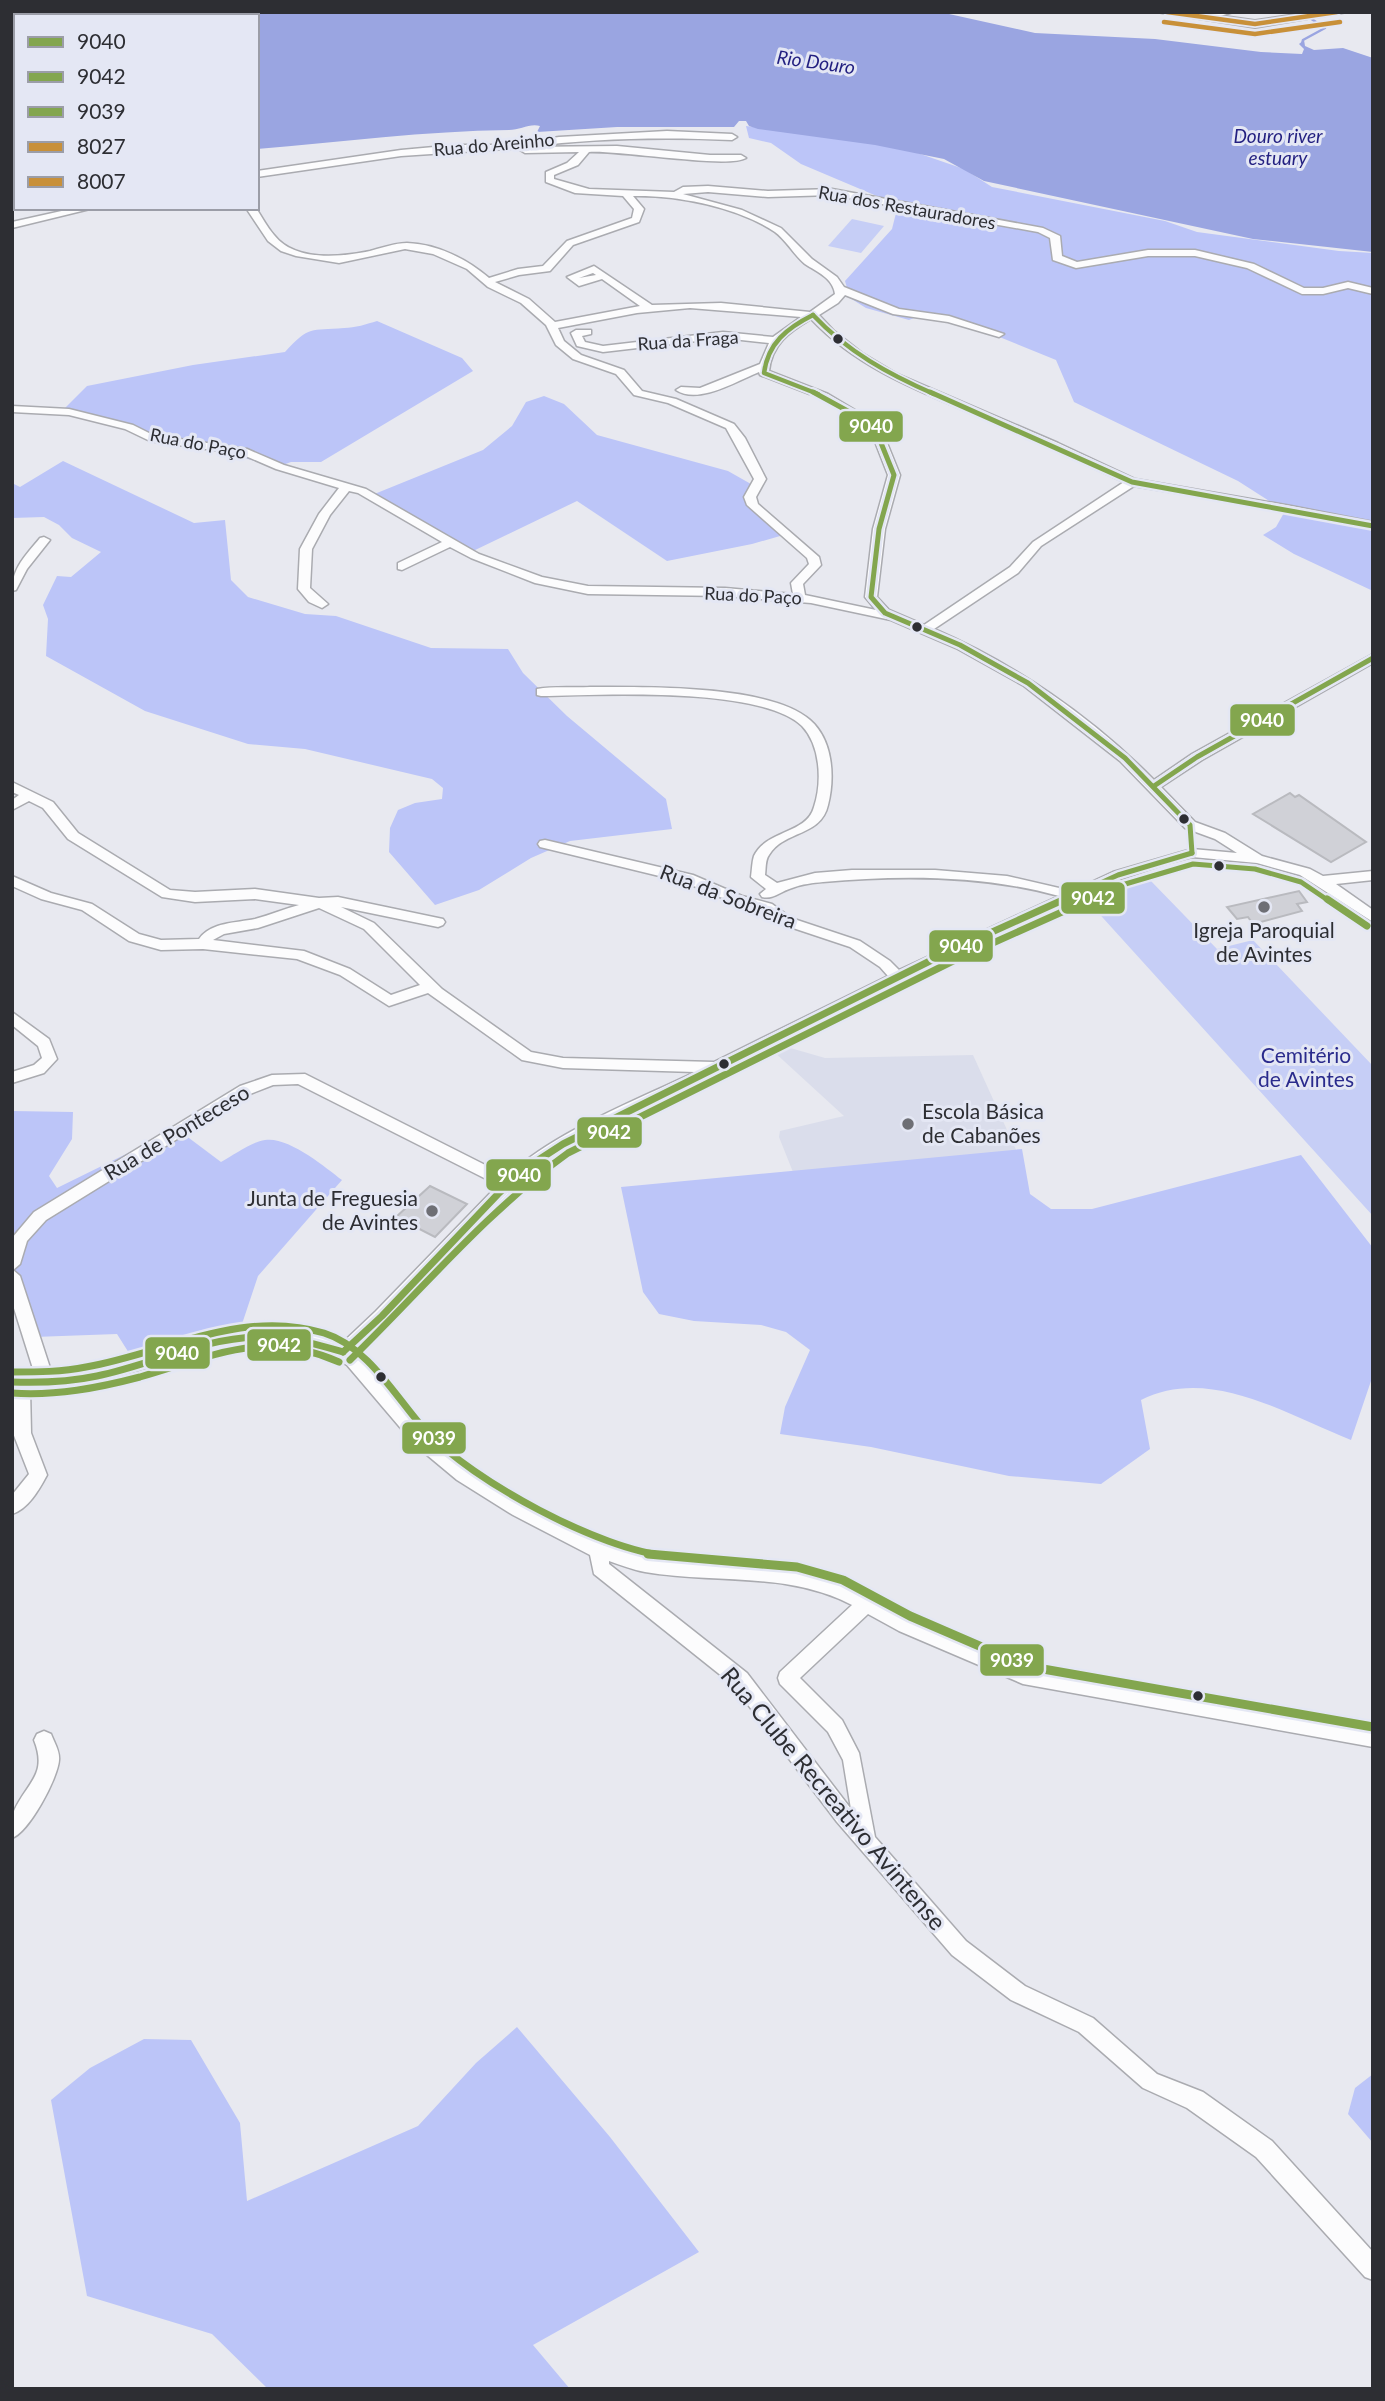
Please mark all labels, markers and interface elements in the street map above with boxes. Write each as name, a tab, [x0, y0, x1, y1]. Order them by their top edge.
legend	[14, 14, 259, 210]
text: 9040	[77, 28, 126, 53]
water label: Rio Douro	[775, 45, 857, 78]
text: 9042	[77, 63, 126, 88]
text: 9039	[77, 98, 126, 123]
water label: Douro river estuary	[1233, 124, 1323, 169]
street label: Rua do Areinho	[433, 128, 555, 160]
text: 8027	[77, 133, 126, 158]
text: 8007	[77, 168, 126, 193]
street label: Rua dos Restauradores	[817, 181, 998, 233]
street label: Rua da Fraga	[637, 325, 739, 355]
unlabelled marker	[831, 332, 845, 346]
line badge: 9040	[838, 410, 904, 443]
text: 9040	[849, 414, 893, 437]
street label: Rua do Paço	[148, 423, 248, 463]
street label: Rua do Paço	[704, 581, 802, 609]
unlabelled marker	[910, 620, 924, 634]
line badge: 9040	[1229, 703, 1296, 737]
text: 9040	[1240, 708, 1284, 731]
unlabelled marker	[1177, 812, 1191, 826]
street label: Rua da Sobreira	[657, 858, 800, 933]
unlabelled marker	[1212, 859, 1226, 873]
line badge: 9042	[1060, 881, 1126, 915]
text: 9042	[1071, 886, 1115, 909]
marker: Igreja Paroquial de Avintes	[1256, 899, 1272, 915]
place label: Igreja Paroquial de Avintes	[1193, 917, 1335, 966]
line badge: 9040	[928, 929, 994, 963]
text: 9040	[939, 934, 983, 957]
park label: Cemitério de Avintes	[1258, 1042, 1354, 1091]
unlabelled marker	[717, 1057, 731, 1071]
street label: Rua de Ponteceso	[99, 1079, 253, 1185]
place label: Escola Básica de Cabanões	[922, 1098, 1044, 1147]
line badge: 9042	[576, 1116, 643, 1149]
marker: Escola Básica de Cabanões	[900, 1116, 916, 1132]
text: 9042	[587, 1120, 631, 1143]
line badge: 9040	[485, 1158, 552, 1192]
text: 9040	[497, 1163, 541, 1186]
place label: Junta de Freguesia de Avintes	[247, 1185, 418, 1234]
marker: Junta de Freguesia de Avintes	[424, 1203, 440, 1219]
line badge: 9042	[246, 1328, 312, 1362]
text: 9042	[257, 1333, 301, 1356]
line badge: 9040	[144, 1336, 211, 1370]
text: 9040	[155, 1341, 199, 1364]
unlabelled marker	[374, 1370, 388, 1384]
line badge: 9039	[401, 1421, 467, 1455]
text: 9039	[412, 1426, 456, 1449]
line badge: 9039	[979, 1643, 1045, 1677]
text: 9039	[990, 1648, 1034, 1671]
street label: Rua Clube Recreativo Avintense	[716, 1661, 953, 1935]
unlabelled marker	[1191, 1689, 1205, 1703]

